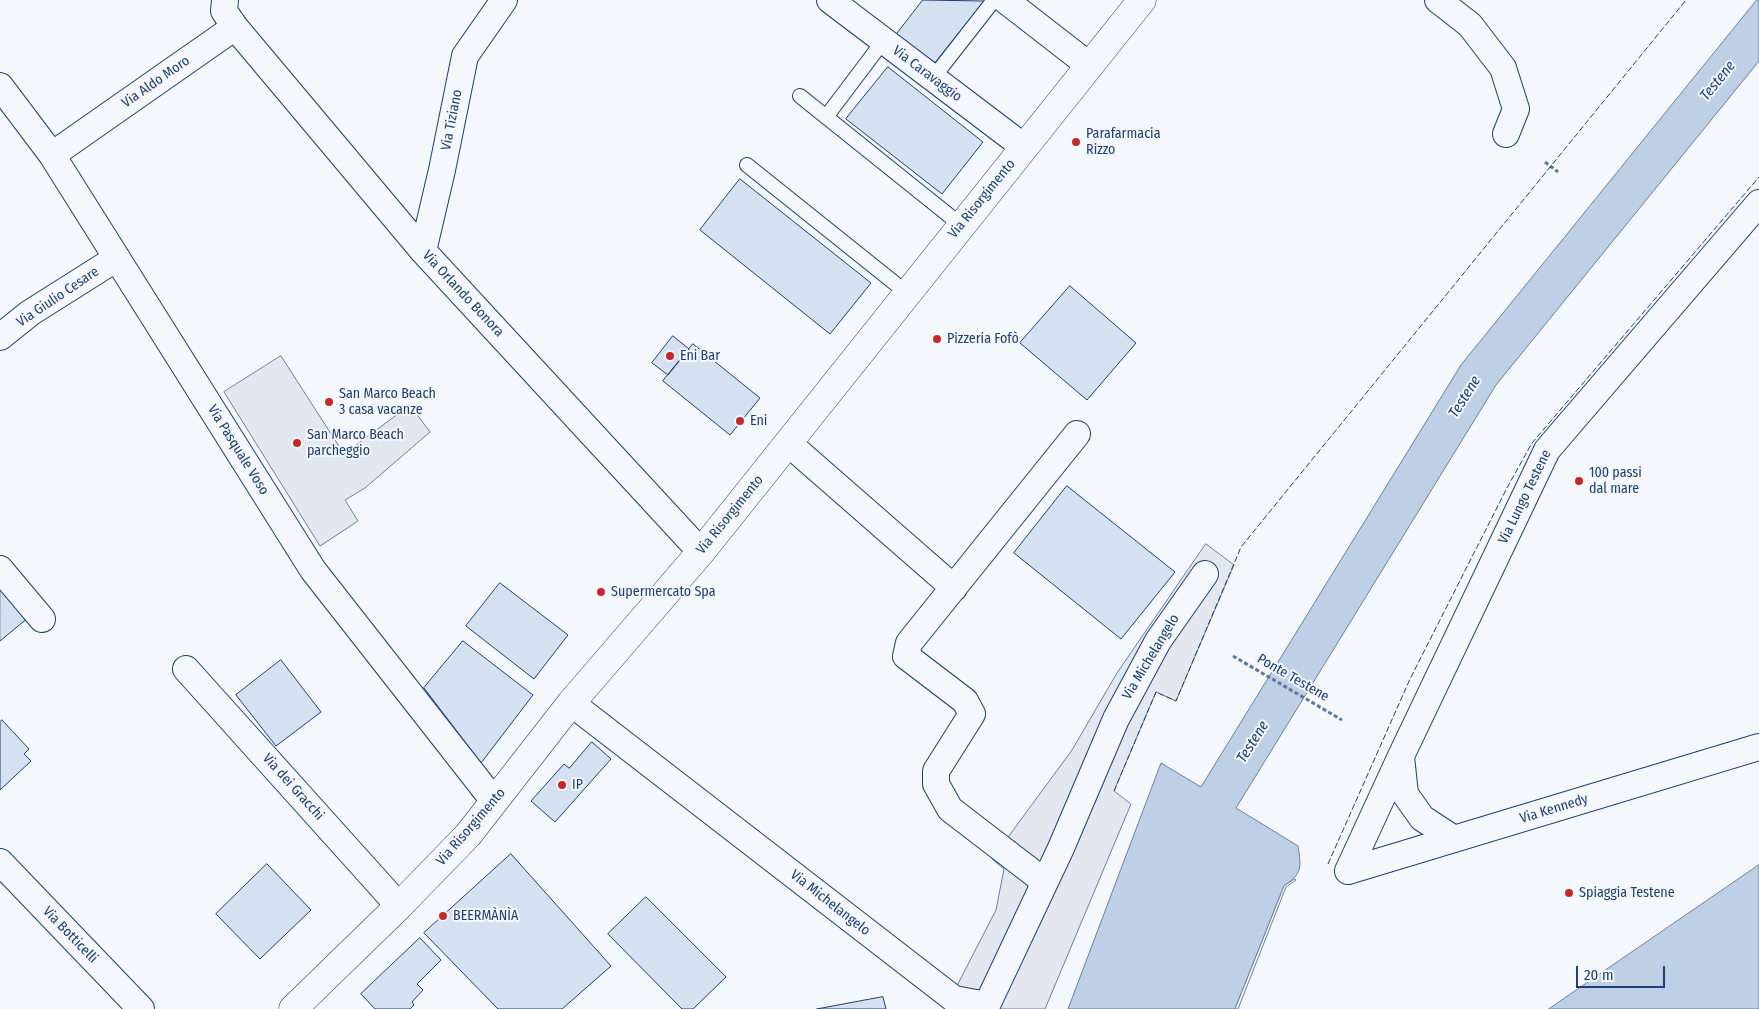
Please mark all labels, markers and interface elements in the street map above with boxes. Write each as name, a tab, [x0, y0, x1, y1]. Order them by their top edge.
street label: Via Caravaggio	[889, 42, 965, 106]
street label: Via Aldo Moro	[119, 52, 193, 112]
water label: Testene	[1696, 57, 1740, 105]
street label: Via Tiziano	[438, 88, 466, 152]
place label: Parafarmacia Rizzo	[1086, 126, 1161, 158]
marker: Parafarmacia Rizzo	[1070, 136, 1082, 148]
street label: Via Risorgimento	[945, 156, 1019, 242]
street label: Via Orlando Bonora	[419, 247, 507, 341]
street label: Via Giulio Cesare	[14, 263, 102, 331]
place label: Pizzeria Fofò	[947, 331, 1019, 347]
marker: Pizzeria Fofò	[931, 333, 943, 345]
place label: Eni Bar	[680, 348, 720, 364]
marker: Eni Bar	[664, 350, 676, 362]
water label: Testene	[1445, 373, 1485, 421]
place label: San Marco Beach 3 casa vacanze	[339, 386, 436, 418]
marker: San Marco Beach 3 casa vacanze	[323, 396, 335, 408]
street label: Via Pasquale Voso	[204, 402, 272, 498]
place label: Eni	[750, 413, 767, 429]
marker: Eni	[734, 415, 746, 427]
place label: San Marco Beach parcheggio	[307, 427, 404, 460]
marker: San Marco Beach parcheggio	[291, 437, 303, 449]
street label: Via Lungo Testene	[1495, 447, 1555, 547]
place label: 100 passi dal mare	[1589, 465, 1642, 498]
street label: Via Risorgimento	[693, 472, 767, 558]
marker: 100 passi dal mare	[1573, 475, 1585, 487]
place label: Supermercato Spa	[611, 584, 716, 600]
marker: Supermercato Spa	[595, 586, 607, 598]
street label: Via Michelangelo	[1119, 611, 1183, 703]
street label: Ponte Testene	[1254, 651, 1332, 705]
water label: Testene	[1233, 718, 1273, 766]
street label: Via dei Gracchi	[259, 750, 327, 824]
place label: IP	[572, 777, 583, 793]
marker: IP	[556, 779, 568, 791]
street label: Via Risorgimento	[433, 785, 509, 869]
street label: Via Kennedy	[1518, 791, 1590, 827]
street label: Via Michelangelo	[787, 867, 873, 939]
place label: Spiaggia Testene	[1579, 885, 1675, 901]
marker: Spiaggia Testene	[1563, 887, 1575, 899]
street label: Via Botticelli	[39, 903, 101, 967]
place label: BEERMÀNÌA	[453, 908, 518, 924]
marker: BEERMÀNÌA	[437, 910, 449, 922]
scale bar	[1579, 956, 1668, 988]
text: 20 m	[1584, 966, 1614, 984]

